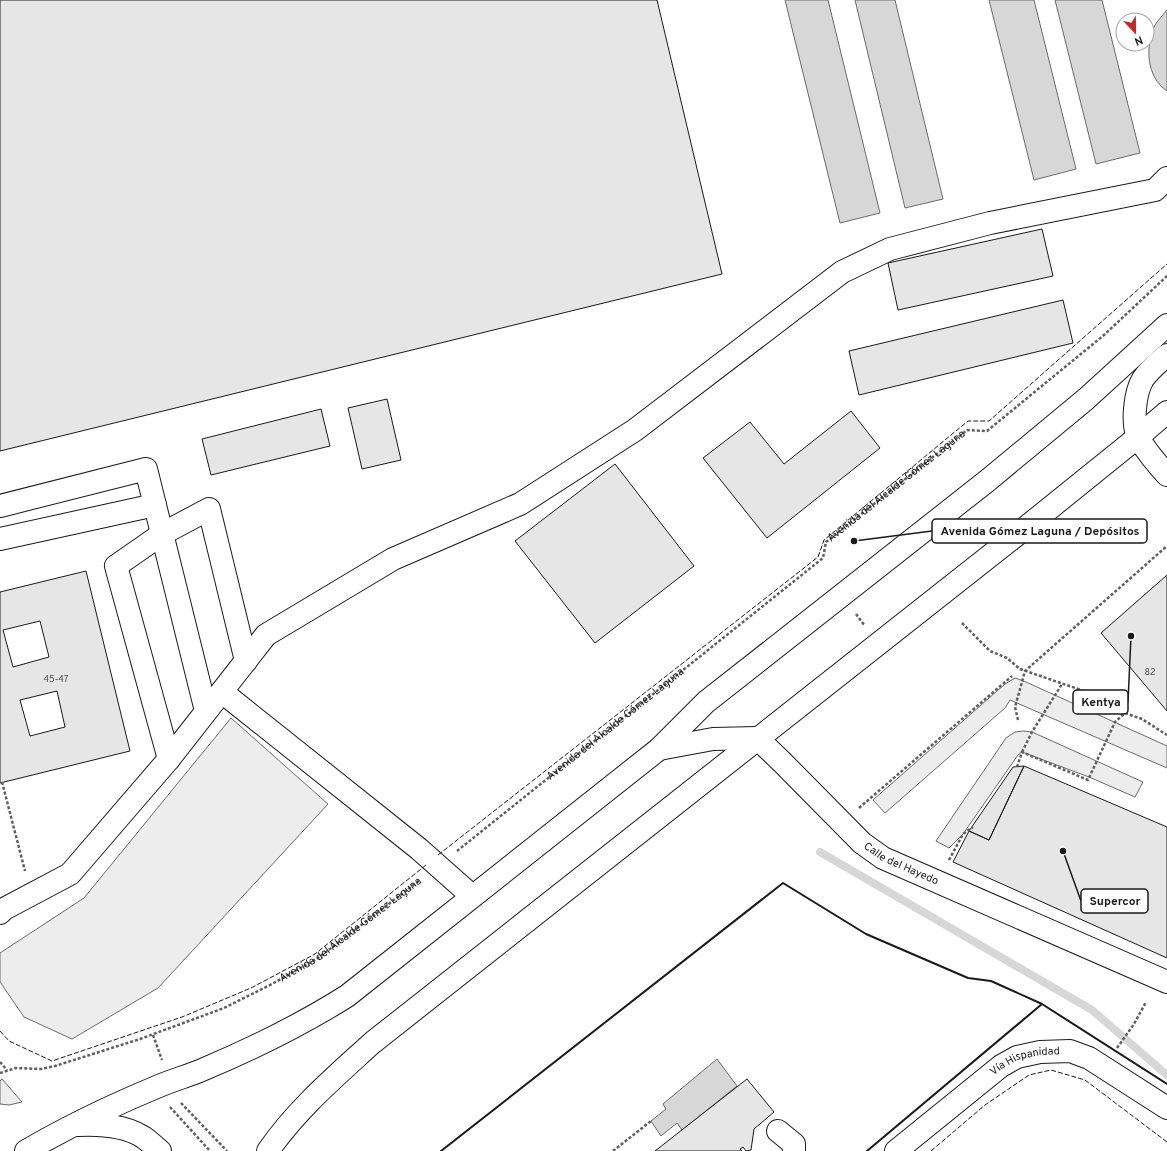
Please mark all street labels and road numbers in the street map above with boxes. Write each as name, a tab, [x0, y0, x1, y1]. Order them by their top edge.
street label: Avenida del Alcalde Gómez Laguna	[825, 427, 968, 545]
street label: Avenida del Alcalde Gómez Laguna	[544, 665, 687, 783]
street label: Calle del Hayedo	[861, 839, 941, 888]
street label: Avenida del Alcalde Gómez Laguna	[277, 874, 425, 985]
street label: Vía Hispanidad	[987, 1044, 1060, 1079]

